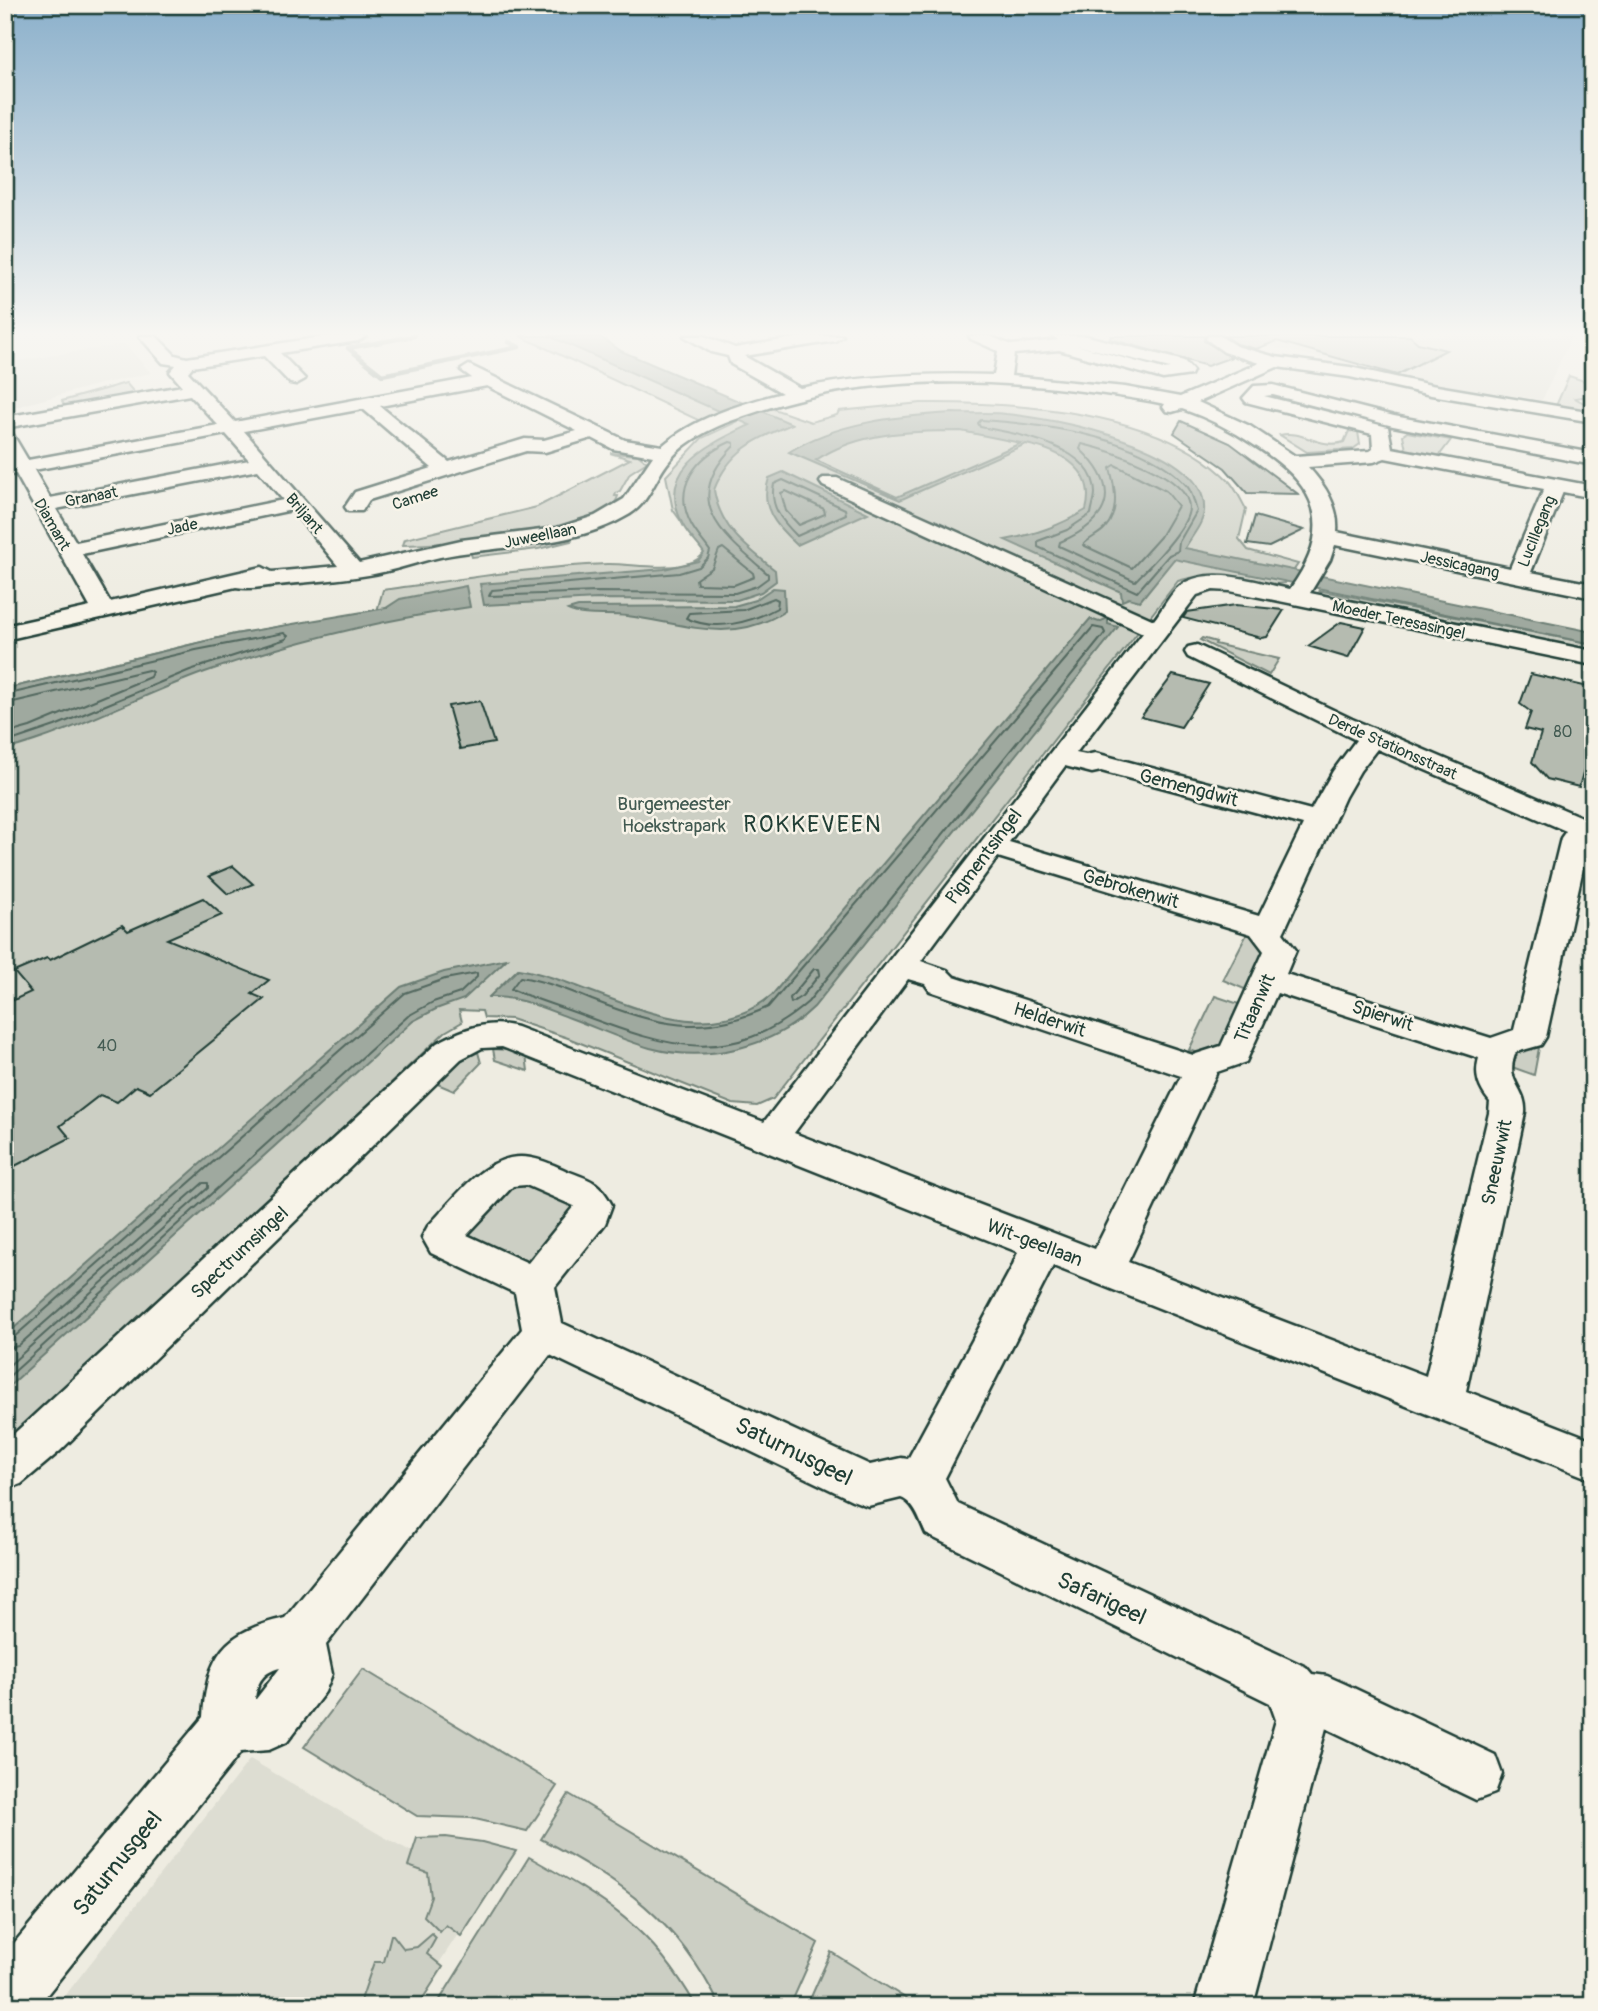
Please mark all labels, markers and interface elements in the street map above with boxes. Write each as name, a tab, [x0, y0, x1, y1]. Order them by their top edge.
street label: Camee	[390, 481, 441, 515]
street label: Granaat	[63, 482, 120, 512]
street label: Briljant	[281, 489, 328, 539]
street label: Lucillegang	[1513, 493, 1560, 570]
street label: Diamant	[29, 495, 75, 555]
street label: Jade	[165, 514, 200, 540]
street label: Juweellaan	[502, 519, 578, 553]
street label: Jessicagang	[1418, 547, 1501, 583]
street label: Moeder Teresasingel	[1330, 596, 1467, 644]
street label: Derde Stationsstraat	[1325, 709, 1461, 785]
house number: 80	[1554, 722, 1573, 742]
street label: Gemengdwit	[1137, 763, 1241, 813]
park label: Burgemeester Hoekstrapark	[617, 792, 731, 838]
street label: Pigmentsingel	[940, 804, 1028, 909]
district label: ROKKEVEEN	[743, 810, 883, 839]
street label: Gebrokenwit	[1080, 864, 1182, 914]
street label: Titaanwit	[1229, 970, 1281, 1047]
street label: Spierwit	[1349, 995, 1417, 1037]
street label: Helderwit	[1010, 997, 1089, 1043]
house number: 40	[97, 1036, 117, 1056]
street label: Sneeuwwit	[1476, 1117, 1518, 1207]
street label: Spectrumsingel	[186, 1201, 294, 1304]
street label: Wit-geellaan	[983, 1214, 1086, 1272]
street label: Saturnusgeel	[730, 1411, 857, 1492]
street label: Safarigeel	[1052, 1565, 1151, 1632]
street label: Saturnusgeel	[66, 1805, 169, 1922]

